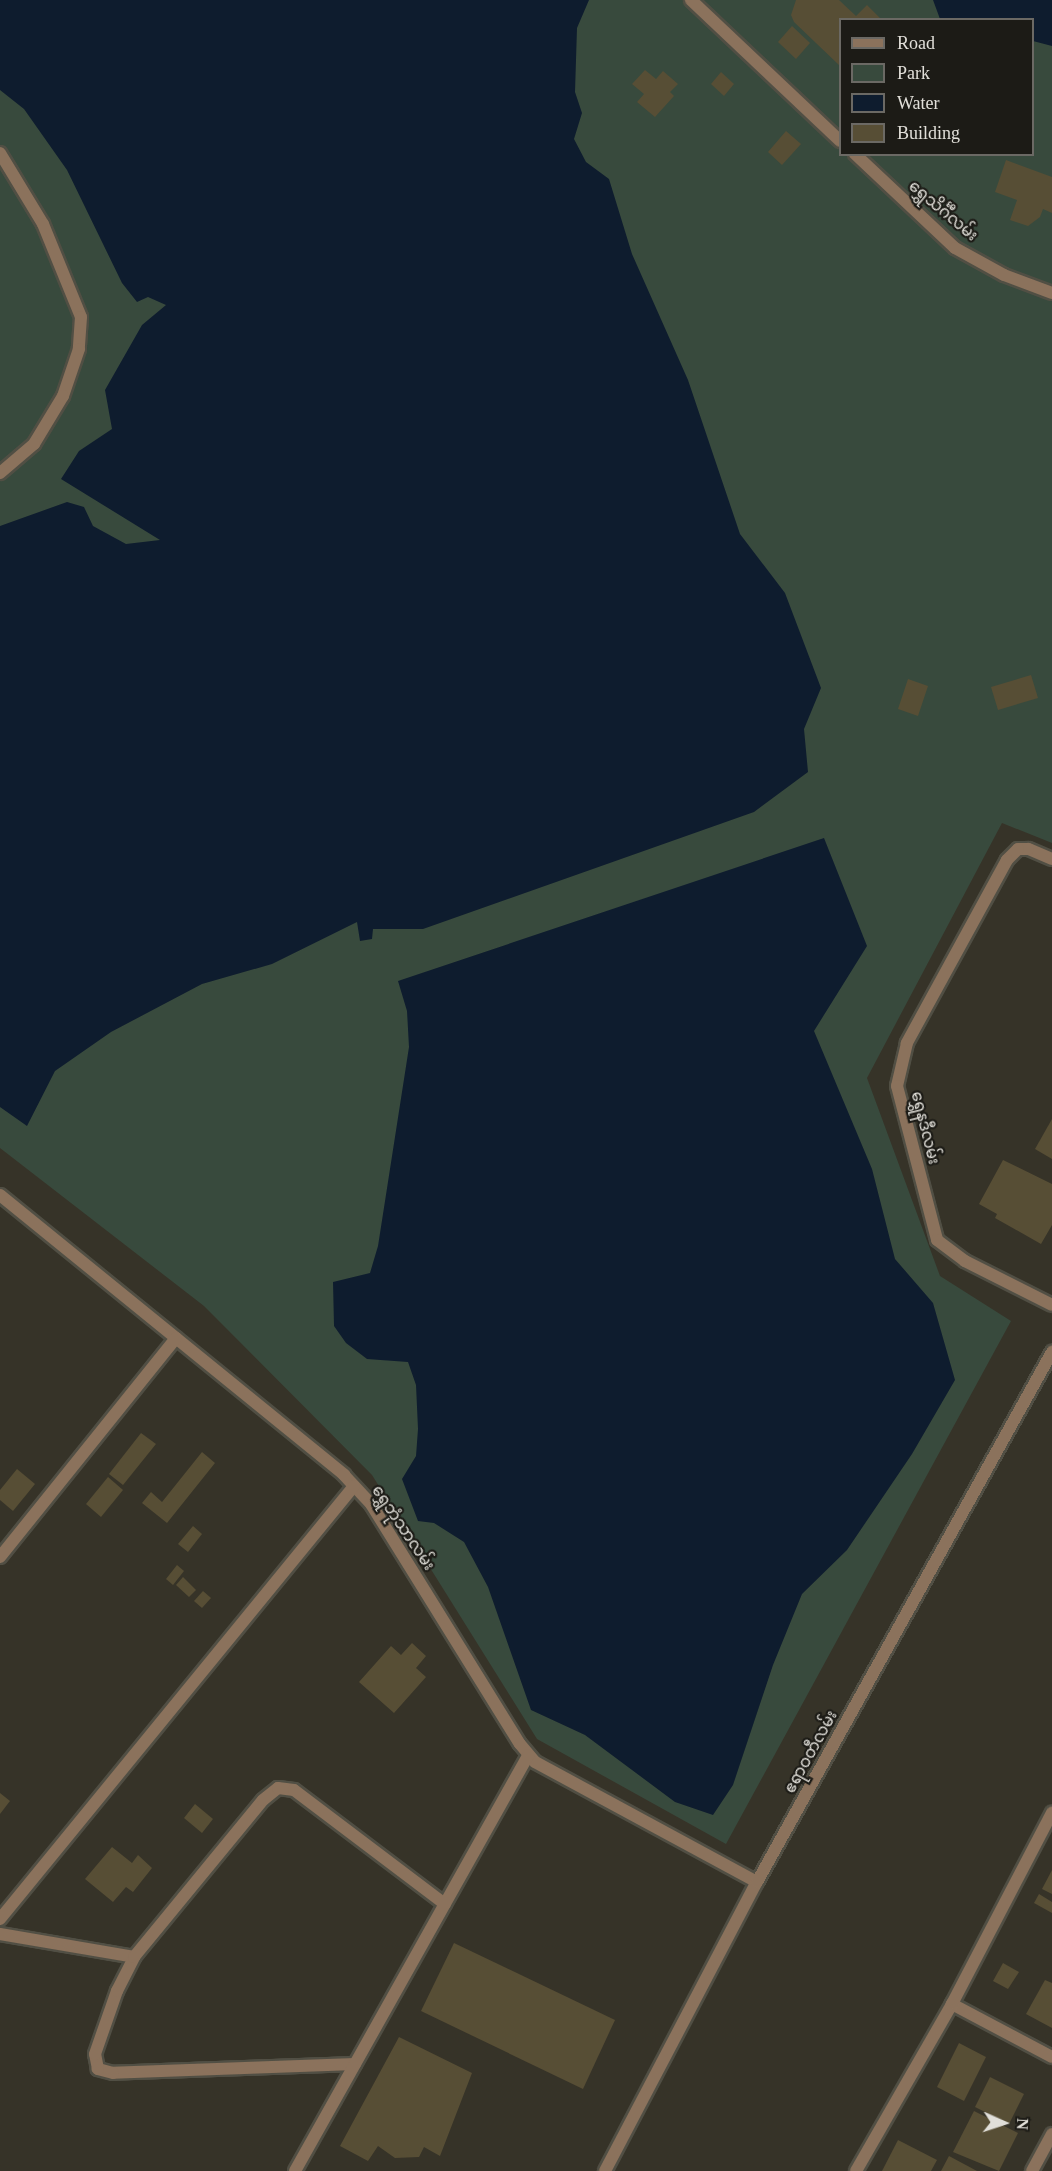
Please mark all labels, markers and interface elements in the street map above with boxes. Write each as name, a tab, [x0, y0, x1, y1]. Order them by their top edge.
legend	[839, 18, 1034, 156]
text: Road	[897, 33, 935, 53]
text: Park	[897, 63, 930, 83]
text: Water	[897, 93, 940, 113]
text: Building	[897, 123, 960, 143]
street label: ရွှေသိင်္ဂီလမ်း	[905, 177, 981, 245]
street label: ရွှေနဒီလမ်း	[907, 1089, 943, 1167]
street label: ရွှေဘုံသာလမ်း	[367, 1482, 439, 1574]
street label: ဧရာဝတီလမ်း	[780, 1707, 842, 1797]
north arrow	[974, 2093, 1034, 2153]
text: N	[1014, 2118, 1031, 2130]

